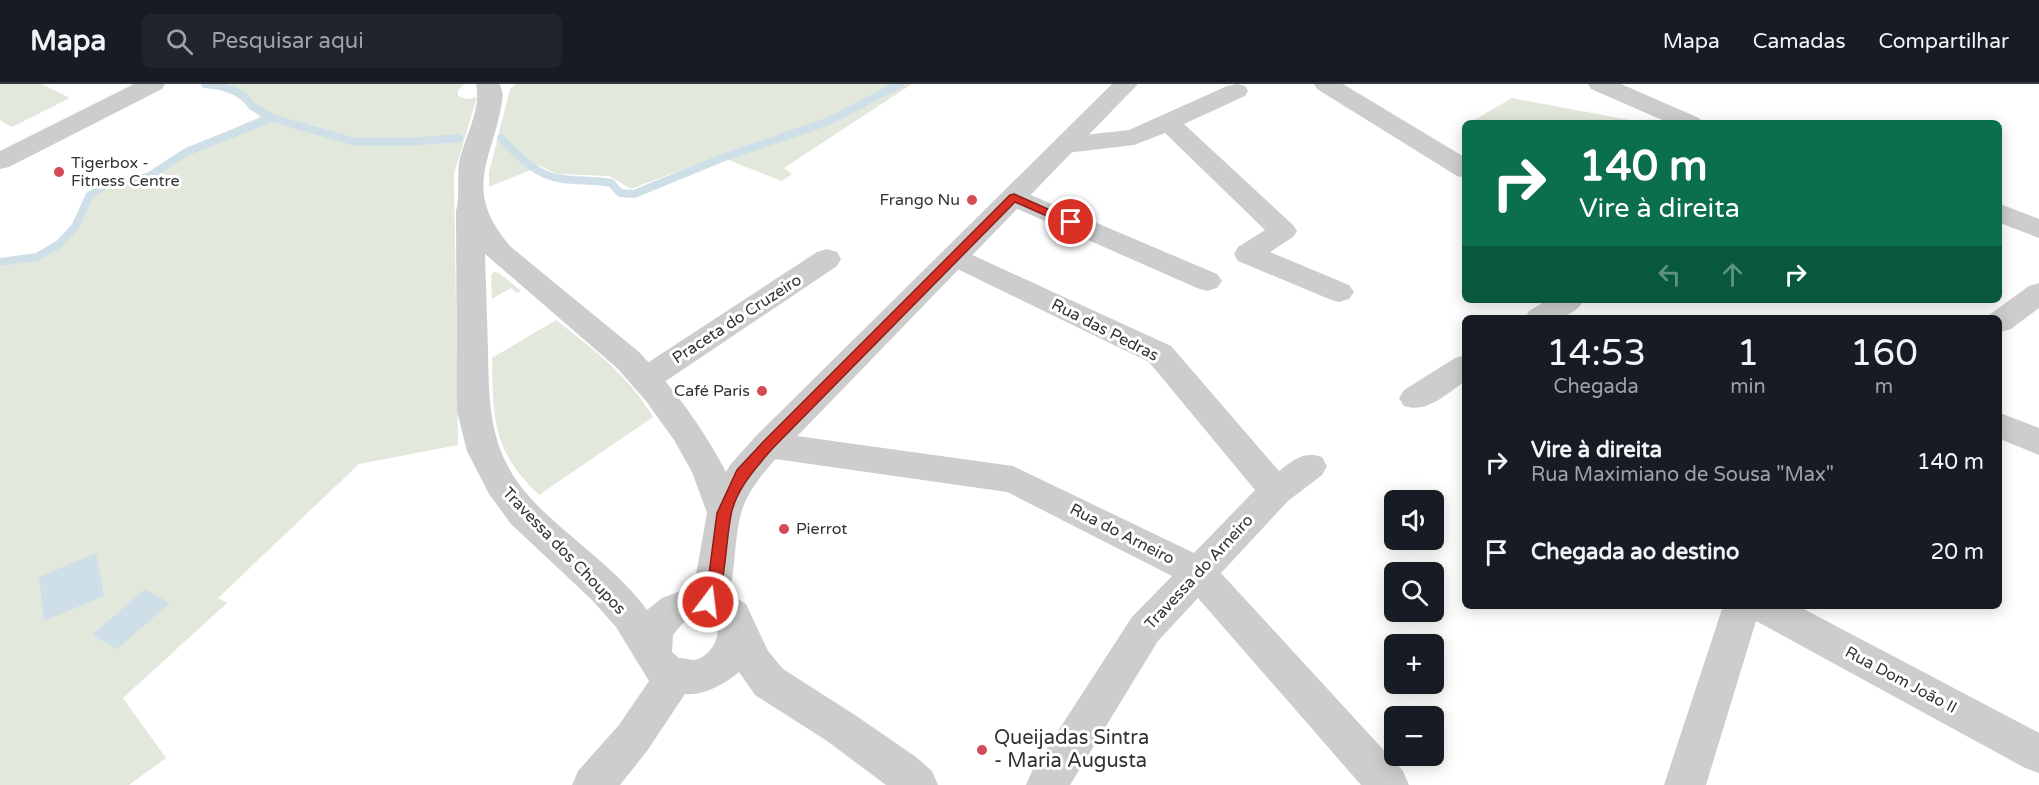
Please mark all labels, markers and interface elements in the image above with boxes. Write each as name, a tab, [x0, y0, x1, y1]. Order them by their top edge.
search box	[142, 14, 562, 68]
text: Mapa	[30, 24, 106, 58]
icon: search	[163, 25, 196, 58]
text: Pesquisar aqui	[211, 28, 364, 54]
text: Mapa	[1663, 29, 1720, 54]
text: Camadas	[1753, 29, 1845, 54]
text: Compartilhar	[1878, 29, 2009, 54]
text: 140 m	[1579, 141, 1708, 192]
icon: right	[1480, 144, 1558, 222]
place label: Tigerbox - Fitness Centre	[71, 153, 180, 191]
marker: Tigerbox - Fitness Centre	[52, 165, 66, 179]
place label: Frango Nu	[879, 190, 960, 210]
text: Vire à direita	[1579, 192, 1740, 225]
marker: Frango Nu	[965, 193, 979, 207]
pin	[1045, 196, 1096, 247]
icon: arrive	[1054, 205, 1087, 238]
icon: left	[1653, 258, 1686, 291]
icon: ahead	[1716, 258, 1749, 291]
icon: right	[1779, 258, 1812, 291]
street label: Praceta do Cruzeiro	[669, 270, 805, 368]
street label: Rua das Pedras	[1048, 294, 1162, 366]
text: 14:53	[1546, 332, 1646, 375]
text: 1	[1737, 332, 1759, 375]
text: 160	[1850, 332, 1918, 375]
text: Chegada	[1554, 375, 1639, 399]
text: min	[1730, 375, 1766, 399]
text: m	[1875, 375, 1893, 399]
place label: Café Paris	[674, 381, 750, 401]
marker: Café Paris	[755, 384, 769, 398]
text: Vire à direita	[1531, 437, 1662, 463]
icon: right	[1480, 446, 1513, 479]
text: 140 m	[1917, 449, 1984, 475]
text: Rua Maximiano de Sousa "Max"	[1531, 463, 1834, 487]
street label: Travessa dos Choupos	[498, 483, 630, 619]
map controls	[1384, 490, 1444, 766]
button: sound	[1384, 490, 1444, 550]
street label: Rua do Arneiro	[1066, 499, 1178, 569]
street label: Travessa do Arneiro	[1141, 510, 1257, 634]
place label: Pierrot	[796, 519, 847, 539]
marker: Pierrot	[777, 522, 791, 536]
icon: arrive	[1480, 536, 1513, 569]
text: Chegada ao destino	[1531, 539, 1739, 565]
text: 20 m	[1930, 539, 1984, 565]
button: search	[1384, 562, 1444, 622]
position arrow	[676, 570, 740, 634]
button: +	[1384, 634, 1444, 694]
street label: Rua Dom João II	[1842, 642, 1960, 718]
button: −	[1384, 706, 1444, 766]
place label: Queijadas Sintra - Maria Augusta	[994, 726, 1149, 773]
marker: Queijadas Sintra - Maria Augusta	[975, 743, 989, 757]

